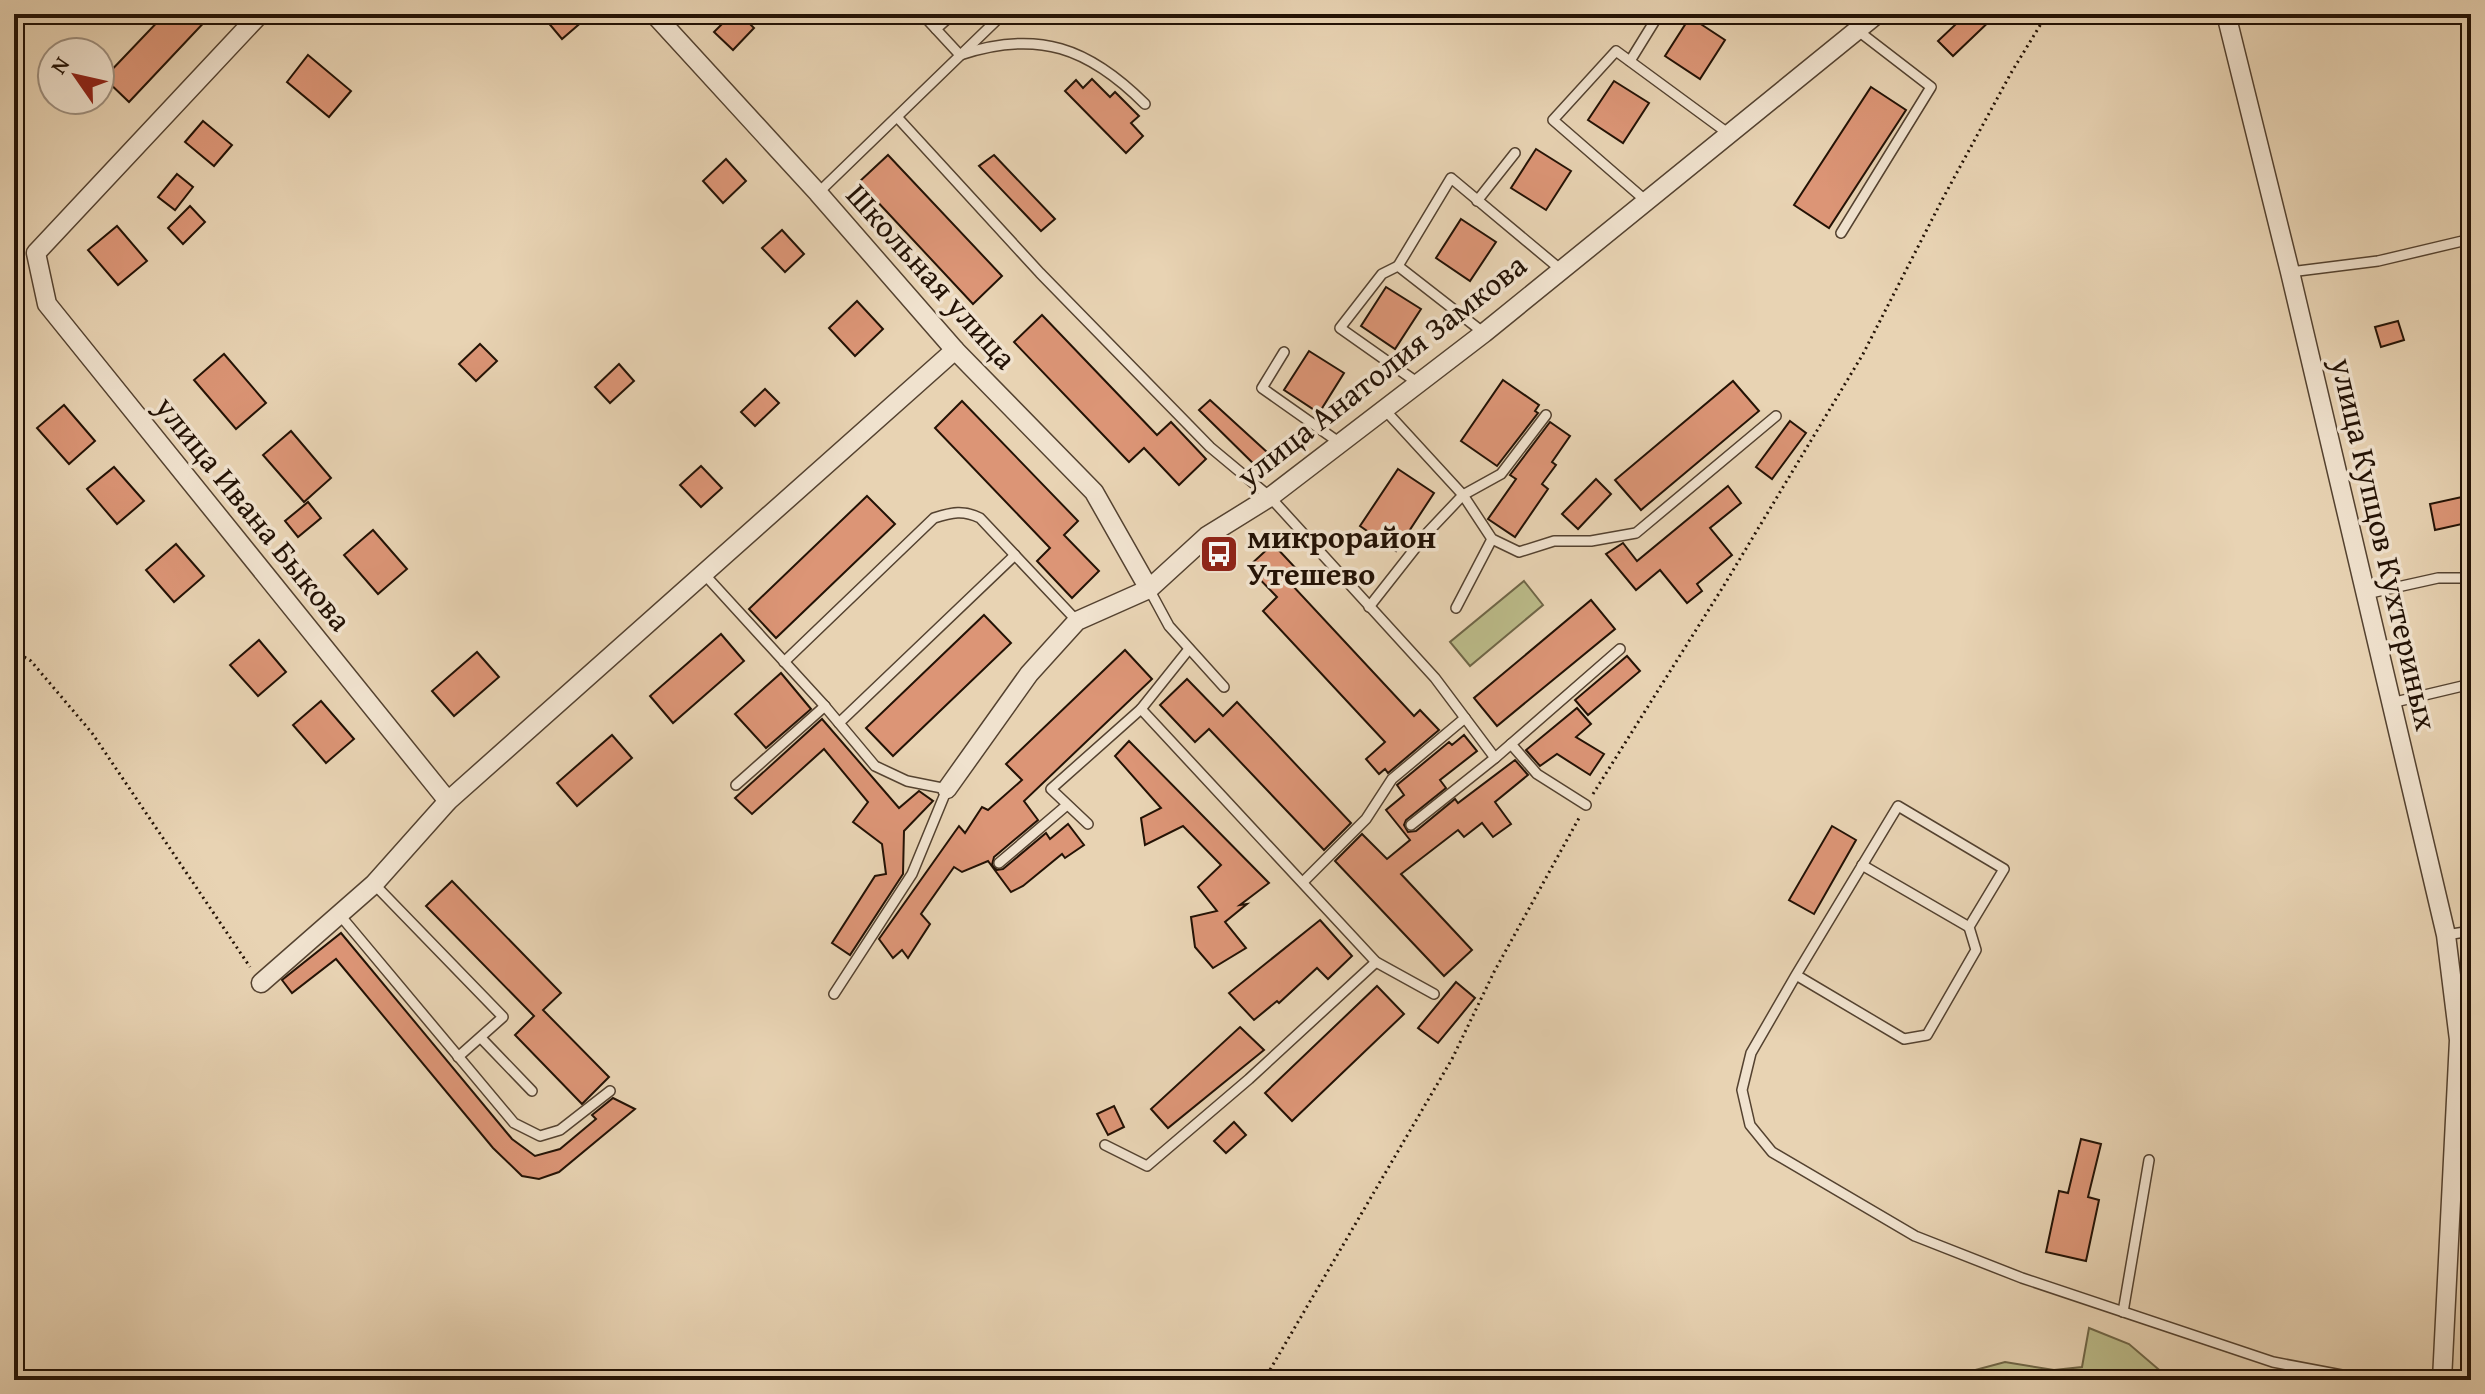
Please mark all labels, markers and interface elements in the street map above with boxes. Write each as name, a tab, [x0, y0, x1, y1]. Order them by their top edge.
north arrow	[36, 36, 116, 116]
text: N	[42, 50, 77, 80]
street label: Школьная улица	[836, 173, 1029, 380]
street label: улица Анатолия Замкова	[1225, 241, 1537, 499]
street label: улица Купцов Кухтериных	[2319, 352, 2451, 736]
street label: улица Ивана Быкова	[143, 384, 364, 642]
place label: микрорайон Утешево	[1247, 513, 1436, 597]
bus stop icon: микрорайон Утешево	[1198, 533, 1240, 575]

